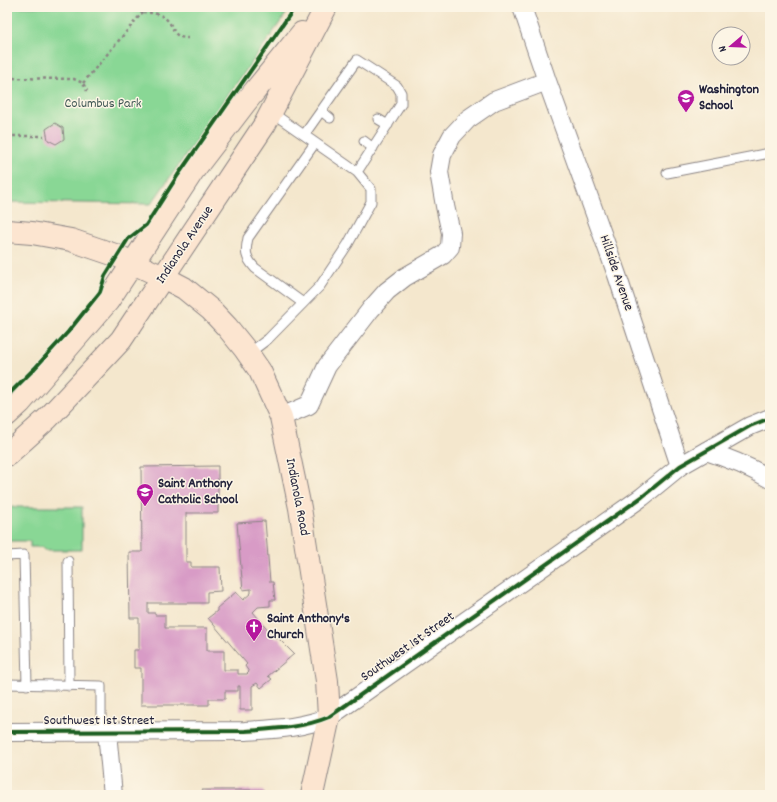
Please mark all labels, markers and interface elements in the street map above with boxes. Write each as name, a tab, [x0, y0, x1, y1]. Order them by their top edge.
north arrow	[711, 26, 751, 66]
text: N	[715, 43, 732, 54]
place label: Washington School	[699, 80, 759, 116]
school or university icon: Washington School	[676, 88, 696, 113]
park label: Columbus Park	[64, 94, 142, 114]
street label: Indianola Avenue	[151, 202, 219, 288]
street label: Hillside Avenue	[594, 232, 638, 314]
street label: Indianola Road	[280, 457, 314, 537]
place label: Saint Anthony Catholic School	[158, 474, 239, 510]
school or university icon: Saint Anthony Catholic School	[135, 482, 155, 507]
street label: Southwest 1st Street	[357, 607, 459, 687]
place label: Saint Anthony's Church	[267, 609, 350, 645]
church icon: Saint Anthony's Church	[244, 617, 264, 642]
street label: Southwest 1st Street	[44, 711, 154, 731]

